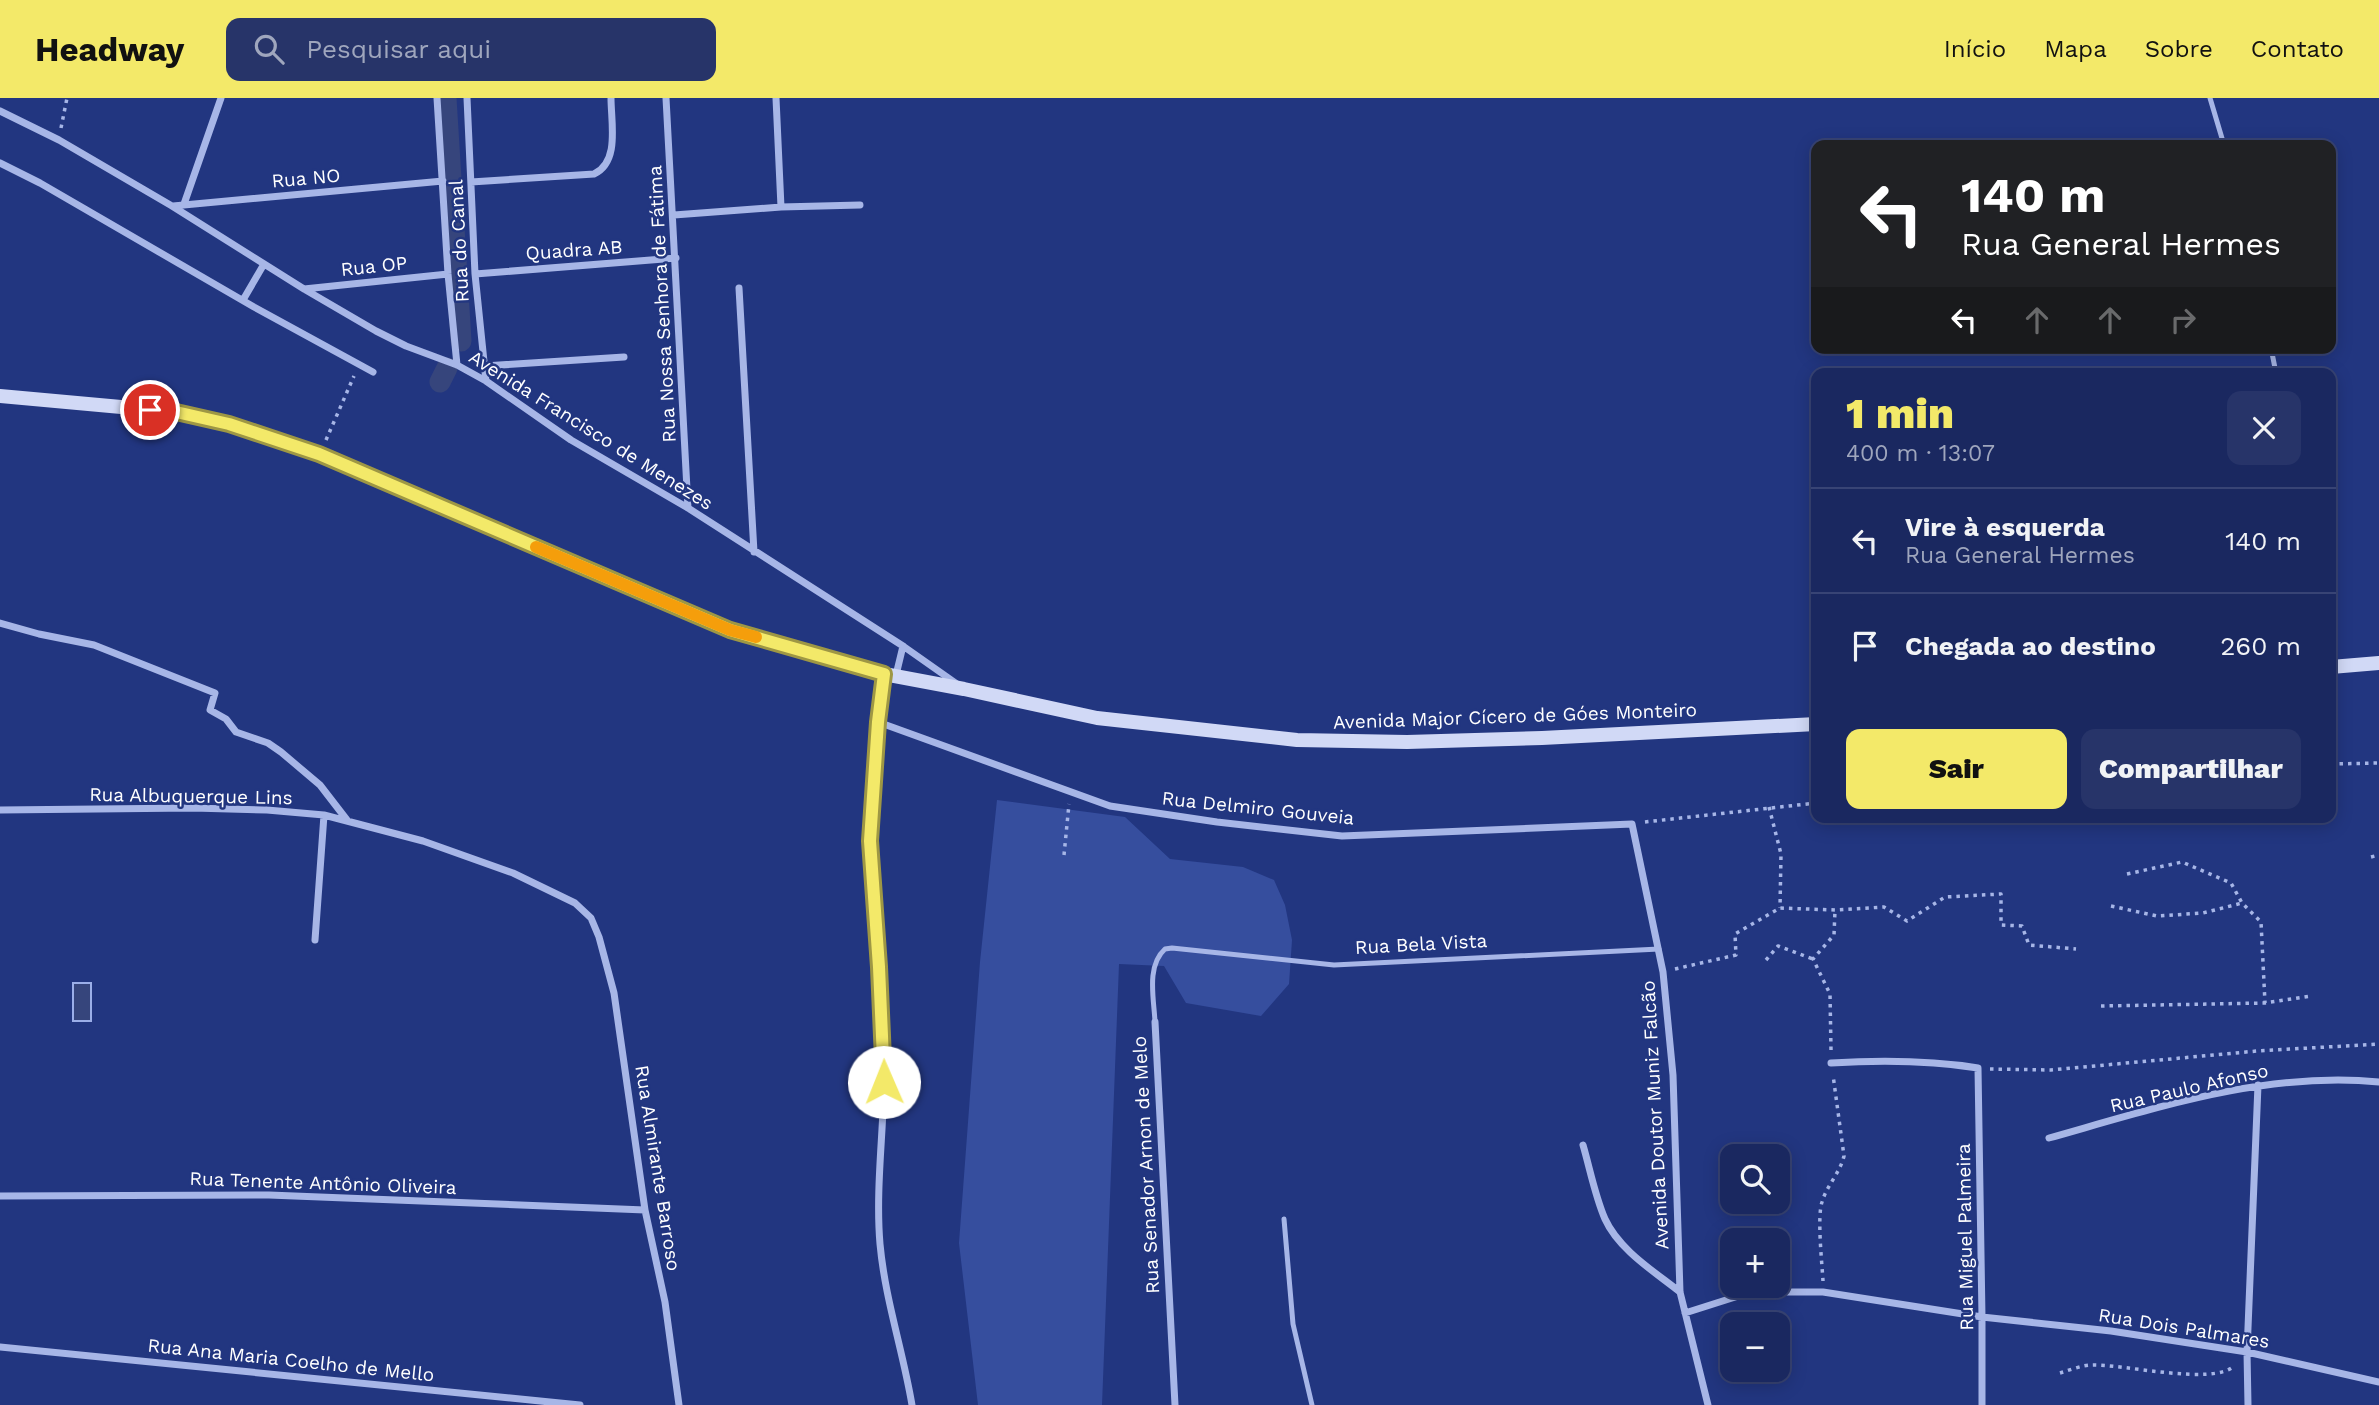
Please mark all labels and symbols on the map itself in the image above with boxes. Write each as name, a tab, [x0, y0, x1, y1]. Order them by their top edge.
street label: Rua NO	[271, 164, 341, 192]
street label: Rua Nossa Senhora de Fátima	[643, 165, 681, 443]
street label: Rua do Canal	[444, 179, 474, 303]
street label: Quadra AB	[525, 235, 623, 265]
street label: Rua OP	[340, 251, 408, 281]
street label: Avenida Francisco de Menezes	[465, 345, 717, 515]
pin	[120, 380, 180, 440]
street label: Avenida Major Cícero de Góes Monteiro	[1333, 698, 1697, 734]
street label: Rua Albuquerque Lins	[89, 783, 293, 809]
street label: Rua Delmiro Gouveia	[1161, 786, 1356, 830]
street label: Rua Bela Vista	[1354, 929, 1488, 959]
street label: Avenida Doutor Muniz Falcão	[1636, 980, 1674, 1250]
street label: Rua Senador Arnon de Melo	[1128, 1035, 1164, 1295]
position arrow	[847, 1045, 921, 1119]
street label: Rua Paulo Afonso	[2108, 1059, 2270, 1117]
street label: Rua Almirante Barroso	[630, 1063, 686, 1273]
street label: Rua Miguel Palmeira	[1952, 1143, 1978, 1331]
street label: Rua Tenente Antônio Oliveira	[189, 1167, 457, 1199]
street label: Rua Dois Palmares	[2097, 1303, 2271, 1353]
street label: Rua Ana Maria Coelho de Mello	[147, 1334, 435, 1386]

